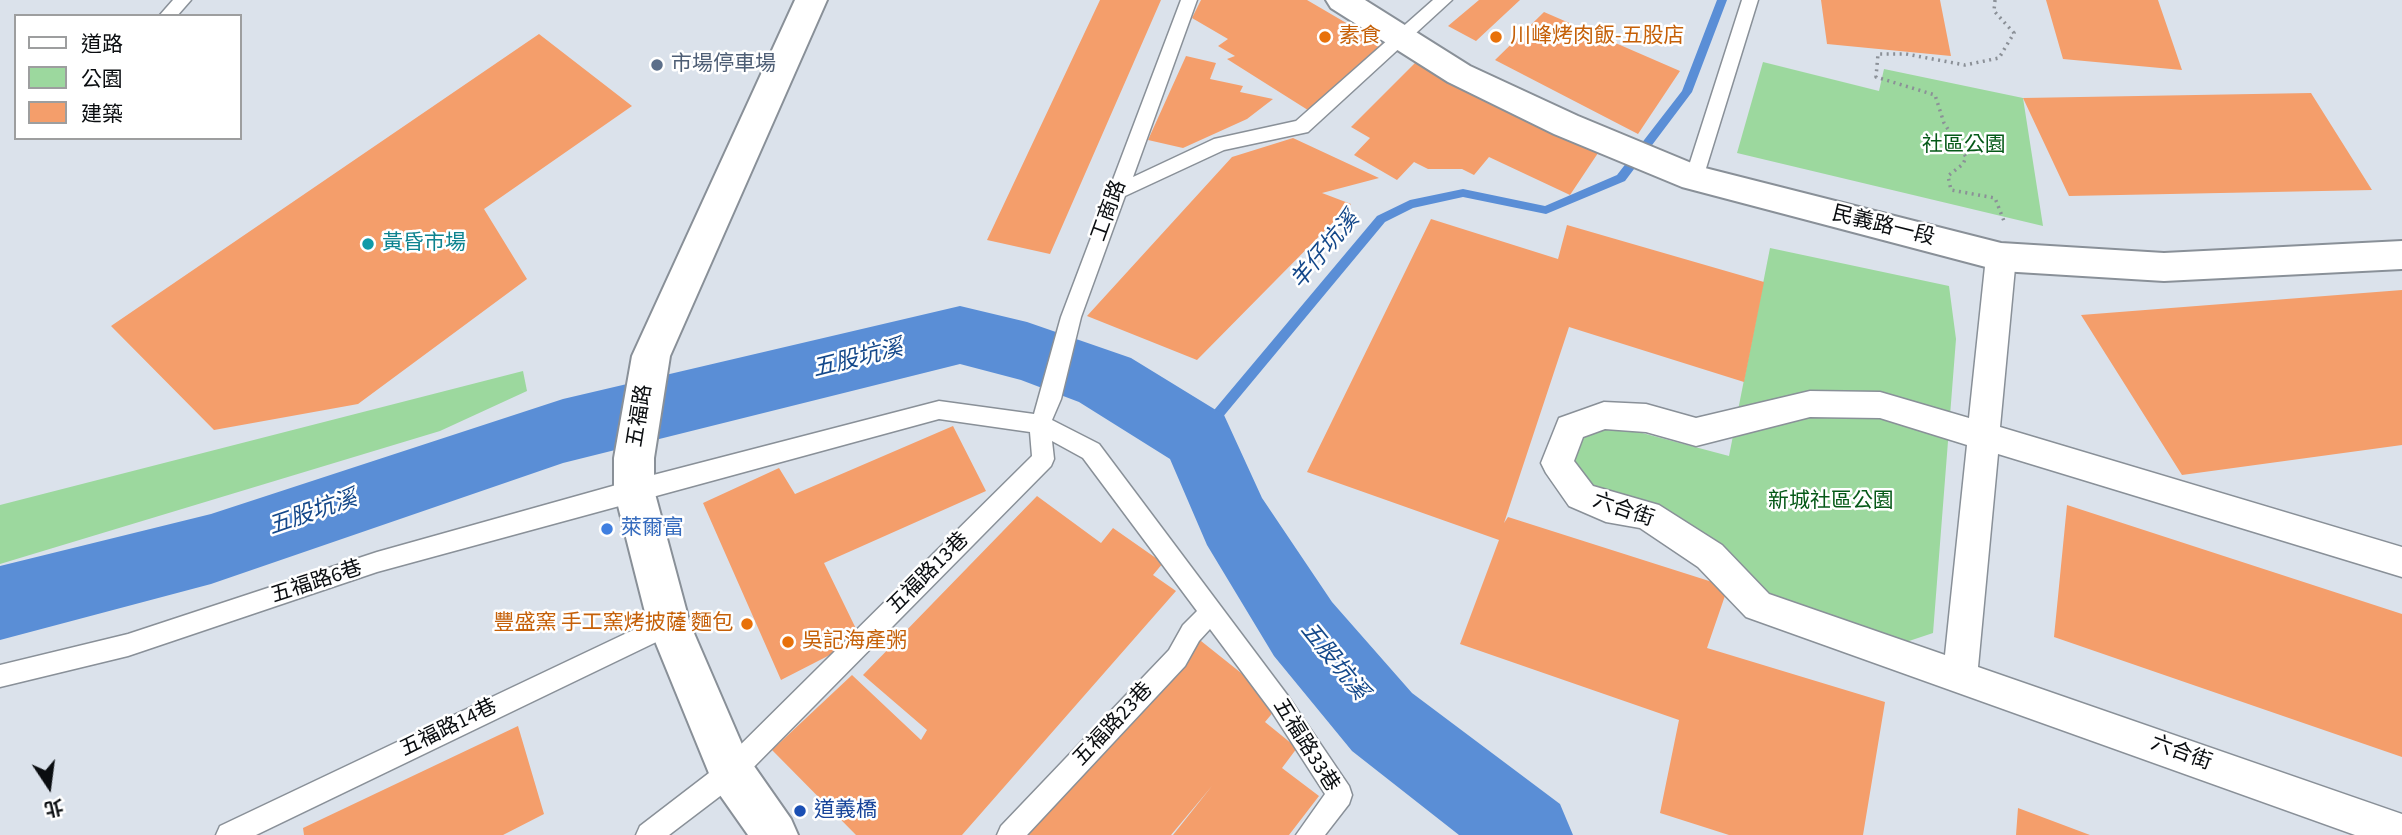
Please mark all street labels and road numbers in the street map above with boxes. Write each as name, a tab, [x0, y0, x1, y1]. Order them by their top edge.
street label: 工商路	[1087, 177, 1133, 245]
street label: 民義路一段	[1829, 202, 1937, 252]
street label: 五福路	[624, 383, 658, 449]
street label: 六合街	[1589, 489, 1657, 533]
street label: 五福路13巷	[883, 528, 975, 620]
street label: 五福路6巷	[268, 556, 366, 610]
street label: 五福路23巷	[1069, 678, 1159, 772]
street label: 五福路14巷	[396, 695, 502, 763]
street label: 五福路33巷	[1267, 695, 1343, 797]
street label: 六合街	[2147, 731, 2215, 777]

